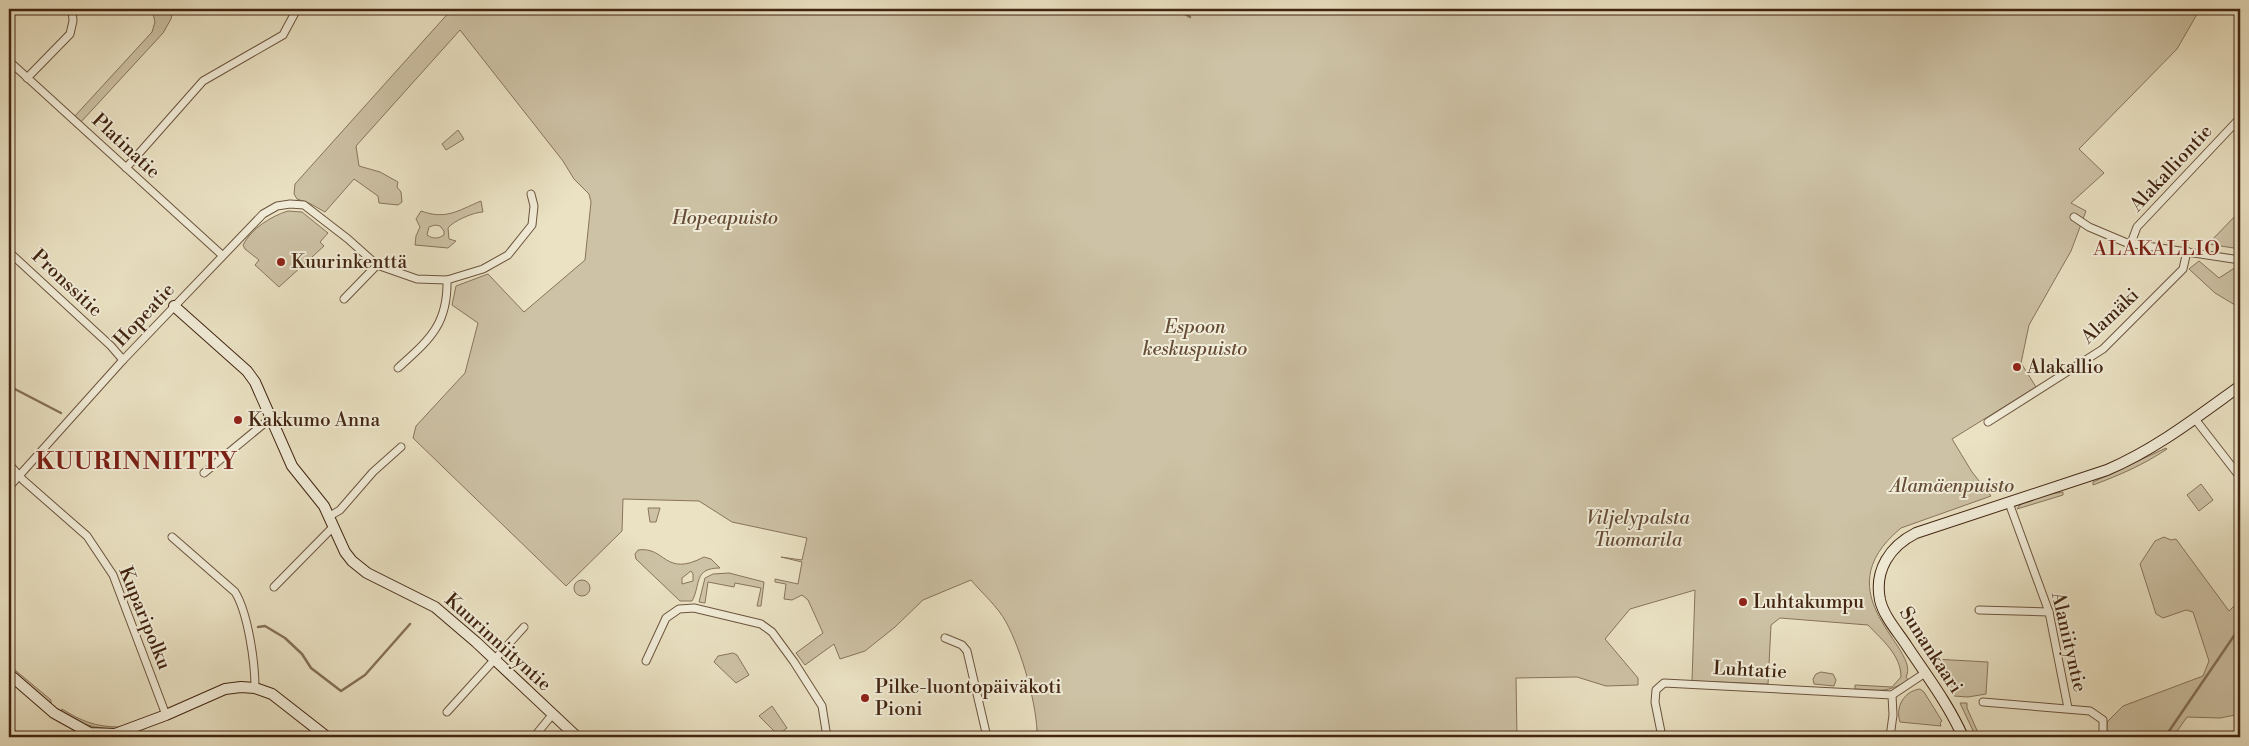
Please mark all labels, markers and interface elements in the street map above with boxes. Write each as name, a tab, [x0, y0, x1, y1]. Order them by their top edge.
street label: Platinatie	[87, 108, 165, 184]
street label: Alakalliontie	[2124, 119, 2217, 217]
park label: Hopeapuisto	[671, 206, 778, 230]
district label: ALAKALLIO	[2092, 237, 2221, 262]
street label: Pronssitie	[27, 244, 107, 322]
place label: Kuurinkenttä	[291, 250, 407, 274]
marker: Kuurinkenttä	[275, 256, 287, 268]
street label: Hopeatie	[108, 278, 180, 352]
street label: Alamäki	[2075, 283, 2144, 350]
park label: Espoon keskuspuisto	[1143, 315, 1247, 361]
place label: Alakallio	[2026, 355, 2104, 379]
marker: Alakallio	[2011, 361, 2023, 373]
place label: Kakkumo Anna	[248, 408, 380, 432]
marker: Kakkumo Anna	[232, 414, 244, 426]
district label: KUURINNIITTY	[36, 447, 238, 477]
park label: Alamäenpuisto	[1888, 474, 2014, 498]
park label: Viljelypalsta Tuomarila	[1586, 506, 1690, 552]
street label: Kuparipolku	[113, 563, 177, 673]
street label: Kuurinniityntie	[440, 588, 556, 696]
street label: Alaniityntie	[2046, 589, 2092, 694]
place label: Luhtakumpu	[1753, 590, 1864, 614]
marker: Luhtakumpu	[1737, 596, 1749, 608]
street label: Sunankaari	[1894, 602, 1968, 698]
street label: Luhtatie	[1712, 656, 1788, 684]
place label: Pilke-luontopäiväkoti Pioni	[875, 675, 1061, 721]
marker: Pilke-luontopäiväkoti Pioni	[859, 692, 871, 704]

